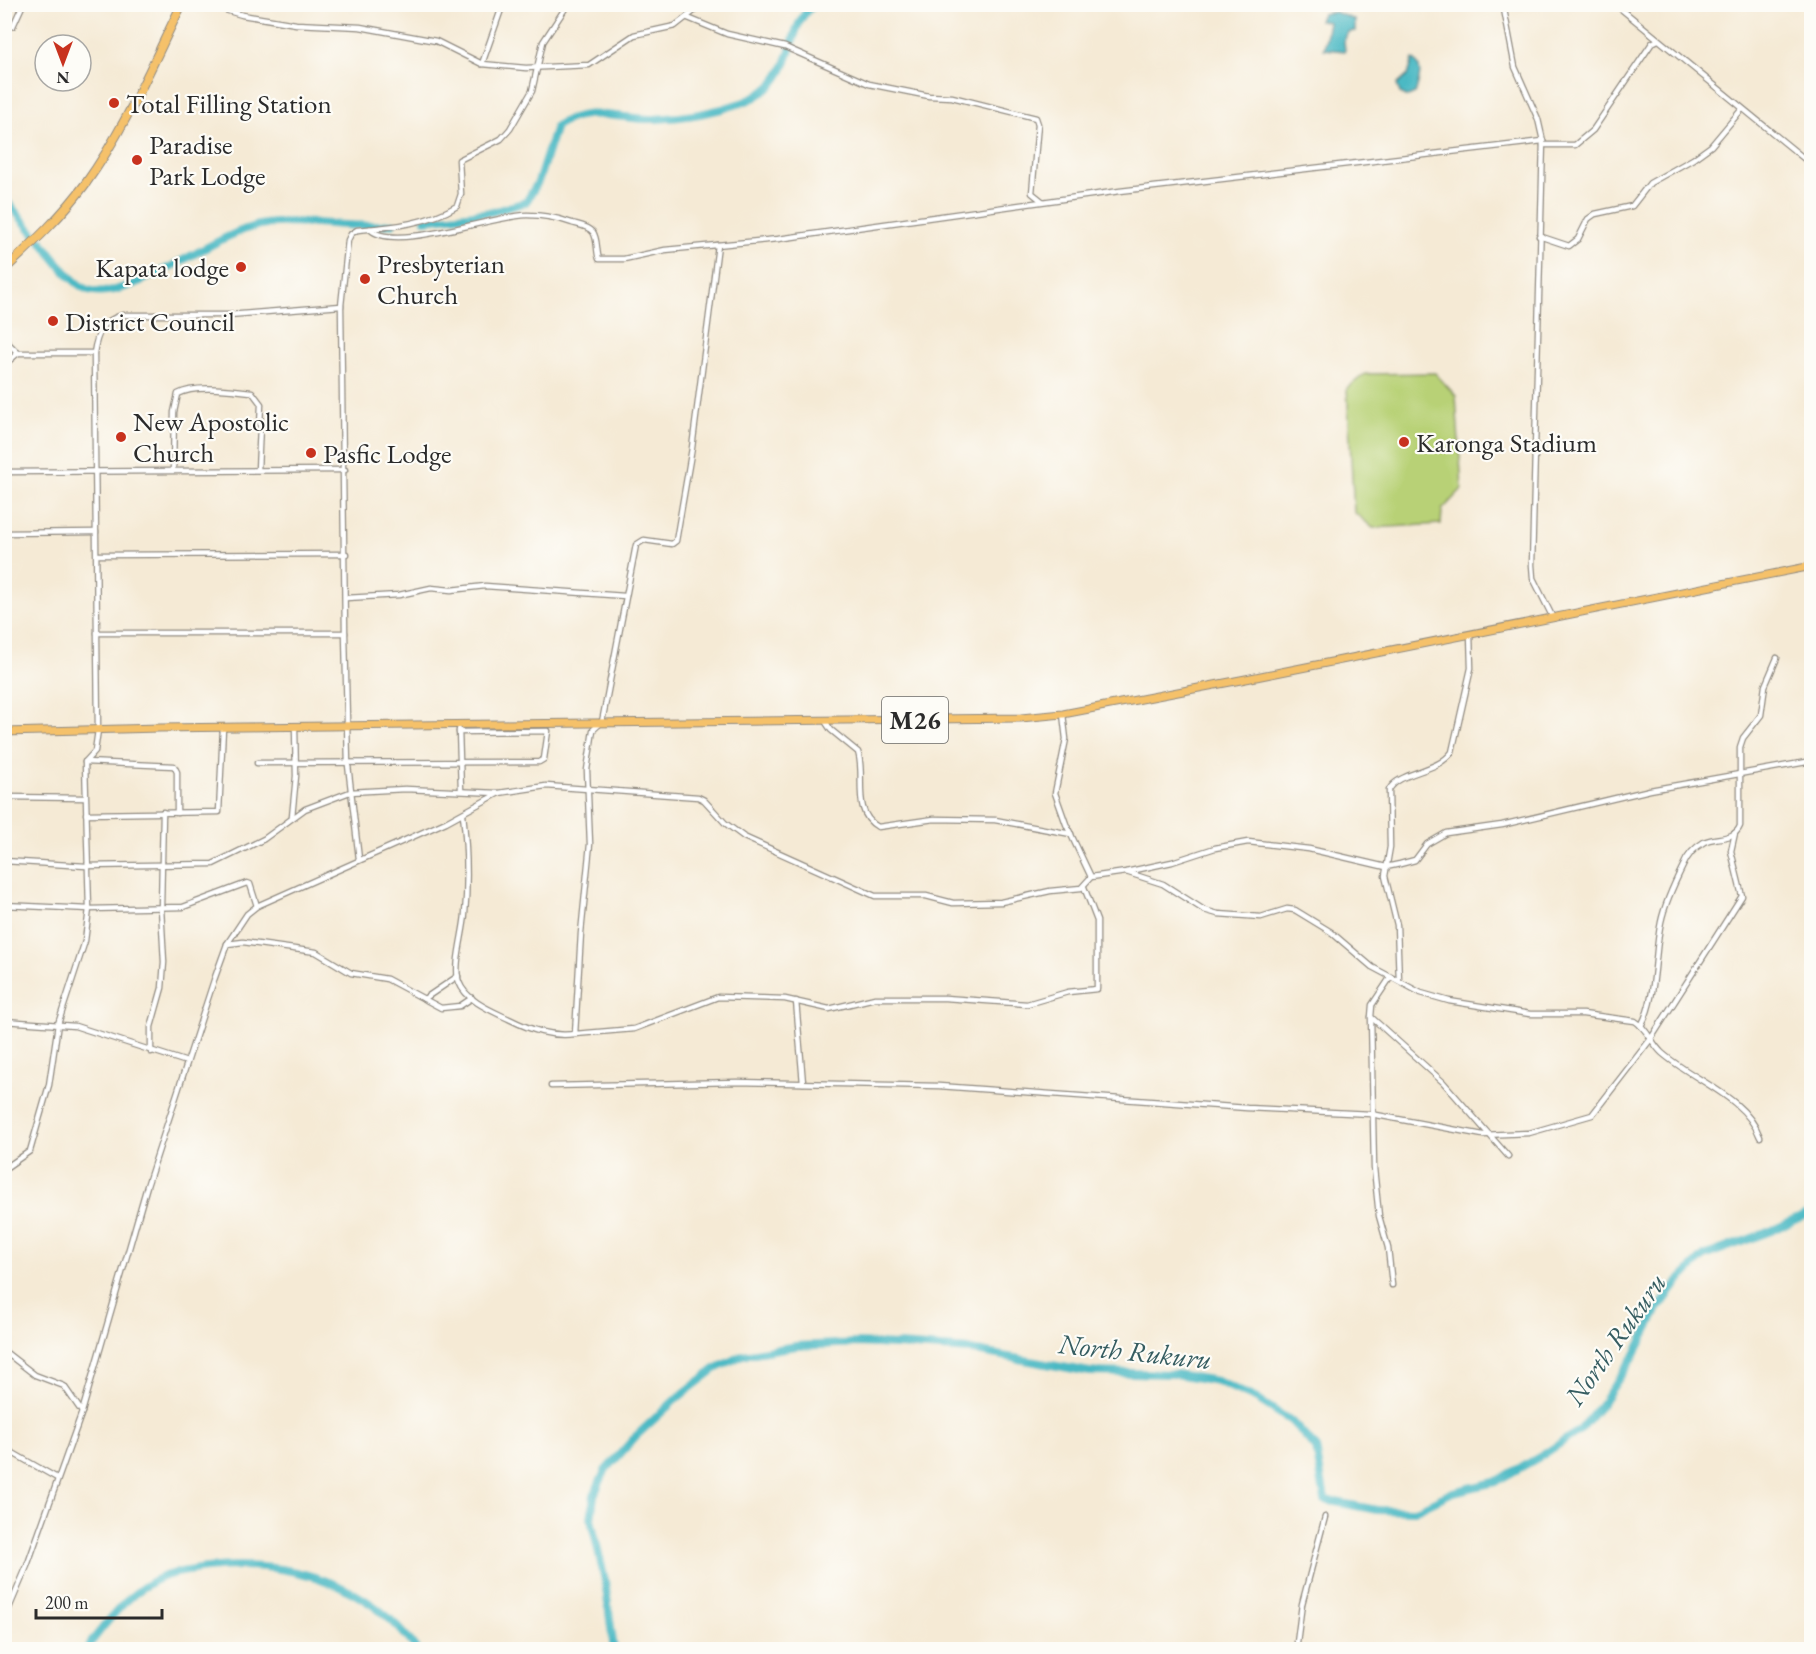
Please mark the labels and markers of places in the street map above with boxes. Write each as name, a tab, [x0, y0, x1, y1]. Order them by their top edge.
place label: Total Filling Station	[126, 86, 332, 121]
marker: Total Filling Station	[107, 96, 121, 110]
place label: Paradise Park Lodge	[149, 127, 265, 193]
marker: Paradise Park Lodge	[130, 153, 144, 167]
place label: Presbyterian Church	[377, 246, 505, 312]
place label: Kapata lodge	[95, 250, 229, 285]
marker: Kapata lodge	[234, 260, 248, 274]
marker: Presbyterian Church	[358, 272, 372, 286]
place label: District Council	[65, 304, 235, 339]
marker: District Council	[46, 314, 60, 328]
place label: New Apostolic Church	[133, 404, 289, 470]
place label: Karonga Stadium	[1416, 425, 1597, 460]
marker: New Apostolic Church	[114, 430, 128, 444]
marker: Karonga Stadium	[1397, 435, 1411, 449]
place label: Pasfic Lodge	[323, 436, 452, 471]
marker: Pasfic Lodge	[304, 446, 318, 460]

